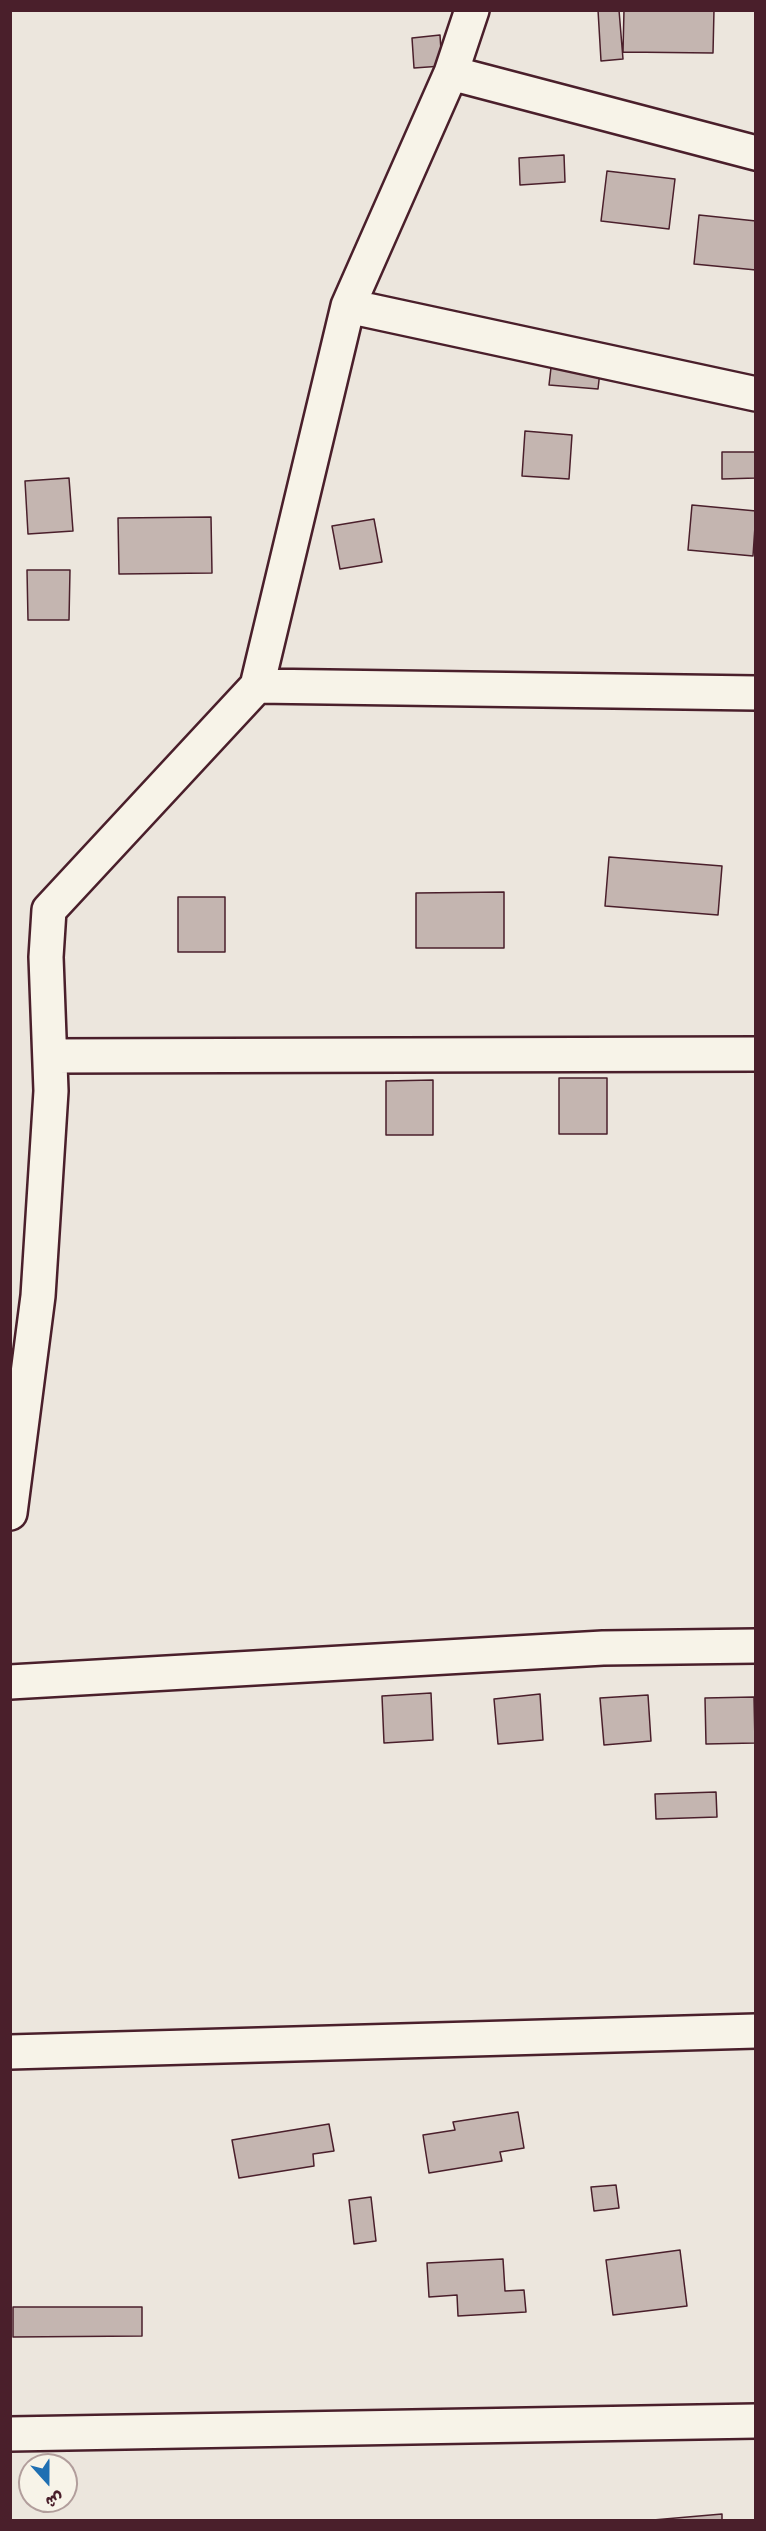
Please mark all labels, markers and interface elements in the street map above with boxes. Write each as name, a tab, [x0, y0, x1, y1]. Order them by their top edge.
north arrow	[18, 2453, 78, 2513]
text: ش	[42, 2485, 66, 2512]

